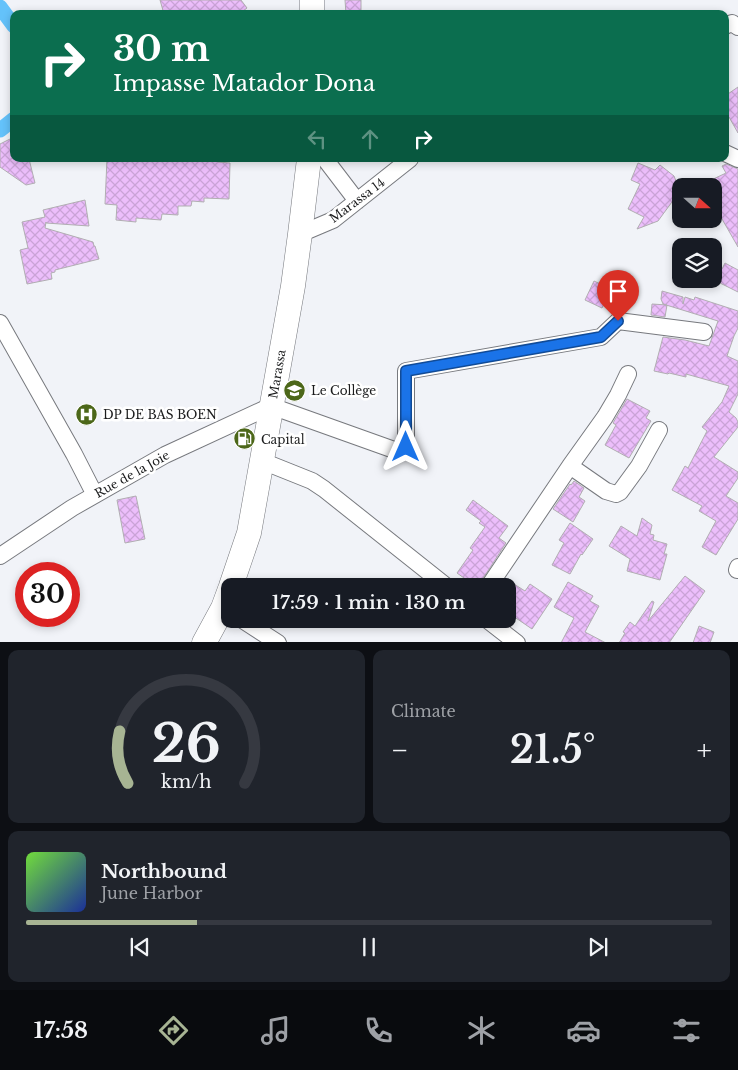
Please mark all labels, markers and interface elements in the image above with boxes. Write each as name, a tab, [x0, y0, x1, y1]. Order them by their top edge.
text: 30 m	[113, 27, 210, 70]
icon: right	[30, 30, 95, 95]
text: Impasse Matador Dona	[113, 70, 375, 97]
icon: left	[303, 125, 331, 153]
icon: ahead	[356, 125, 384, 153]
icon: right	[409, 125, 437, 153]
street label: Marassa 14	[326, 174, 388, 226]
north arrow	[672, 178, 722, 228]
map controls	[672, 178, 722, 288]
button: layers	[672, 238, 722, 288]
pin	[597, 270, 639, 321]
icon: arrive	[604, 277, 632, 305]
street label: Marassa	[265, 348, 289, 400]
school or university icon: Le Collège	[283, 378, 307, 402]
place label: Le Collège	[311, 383, 376, 398]
hospital icon: DP DE BAS BOEN	[75, 402, 99, 426]
place label: DP DE BAS BOEN	[103, 407, 217, 422]
position arrow	[379, 420, 431, 472]
fuel station icon: Capital	[233, 427, 257, 451]
place label: Capital	[261, 432, 305, 447]
street label: Rue de la Joie	[92, 447, 172, 501]
speed limit sign: 30	[15, 562, 80, 627]
text: 17:59 · 1 min · 130 m	[272, 591, 465, 614]
text: Climate	[391, 701, 456, 721]
text: 26	[152, 712, 221, 776]
text: 21.5°	[510, 726, 596, 773]
text: −	[391, 733, 409, 768]
text: +	[697, 733, 712, 768]
text: km/h	[161, 771, 212, 793]
text: Northbound	[101, 860, 227, 883]
text: June Harbor	[101, 883, 202, 903]
icon: previous	[126, 933, 154, 961]
icon: pause	[355, 933, 383, 961]
icon: next	[584, 933, 612, 961]
icon: directions	[156, 1013, 191, 1048]
icon: music	[258, 1013, 293, 1048]
icon: phone	[361, 1013, 396, 1048]
icon: climate	[464, 1013, 499, 1048]
icon: car	[566, 1013, 601, 1048]
icon: filters	[669, 1013, 704, 1048]
text: 17:58	[34, 1017, 88, 1044]

